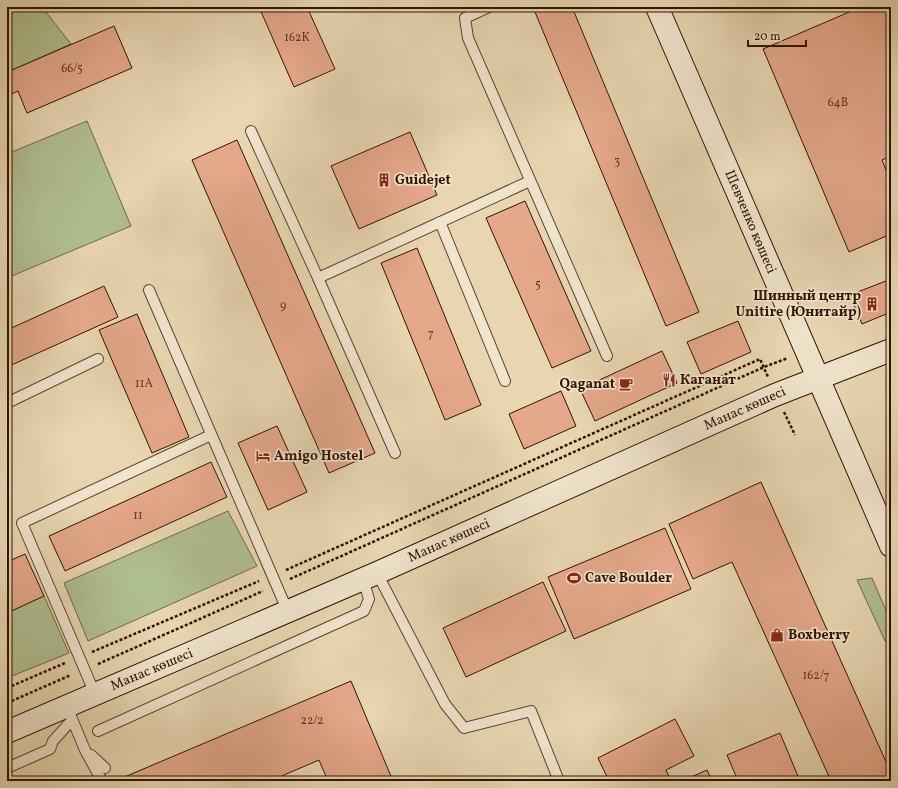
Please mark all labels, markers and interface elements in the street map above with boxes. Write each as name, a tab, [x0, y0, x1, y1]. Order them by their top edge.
scale bar	[748, 22, 806, 48]
text: 20 m	[754, 29, 781, 45]
house number: 162К	[284, 30, 310, 46]
house number: 66/5	[61, 61, 83, 77]
house number: 64В	[828, 95, 848, 111]
house number: 3	[614, 154, 620, 170]
street label: Шевченко көшесі	[720, 167, 780, 277]
place label: Guidejet	[395, 171, 451, 190]
building icon: Guidejet	[376, 172, 392, 188]
house number: 5	[535, 277, 541, 293]
place label: Шинный центр Unitire (Юнитайр)	[735, 287, 861, 322]
building icon: Шинный центр Unitire (Юнитайр)	[864, 296, 880, 312]
house number: 9	[280, 298, 286, 314]
house number: 7	[428, 326, 434, 342]
place label: Каганат	[680, 371, 736, 390]
restaurant icon: Каганат	[661, 372, 677, 388]
place label: Qaganat	[560, 375, 615, 394]
house number: 11А	[135, 376, 153, 392]
cafe icon: Qaganat	[618, 376, 634, 392]
street label: Манас көшесі	[701, 382, 789, 436]
place label: Amigo Hostel	[274, 447, 363, 466]
hotel icon: Amigo Hostel	[255, 448, 271, 464]
house number: 11	[133, 508, 143, 524]
street label: Манас көшесі	[405, 514, 493, 568]
place label: Cave Boulder	[585, 569, 672, 588]
sports icon: Cave Boulder	[566, 570, 582, 586]
place label: Boxberry	[788, 626, 850, 645]
shop icon: Boxberry	[769, 627, 785, 643]
street label: Манас көшесі	[108, 644, 196, 696]
house number: 162/7	[802, 668, 830, 684]
house number: 22/2	[300, 713, 324, 729]

